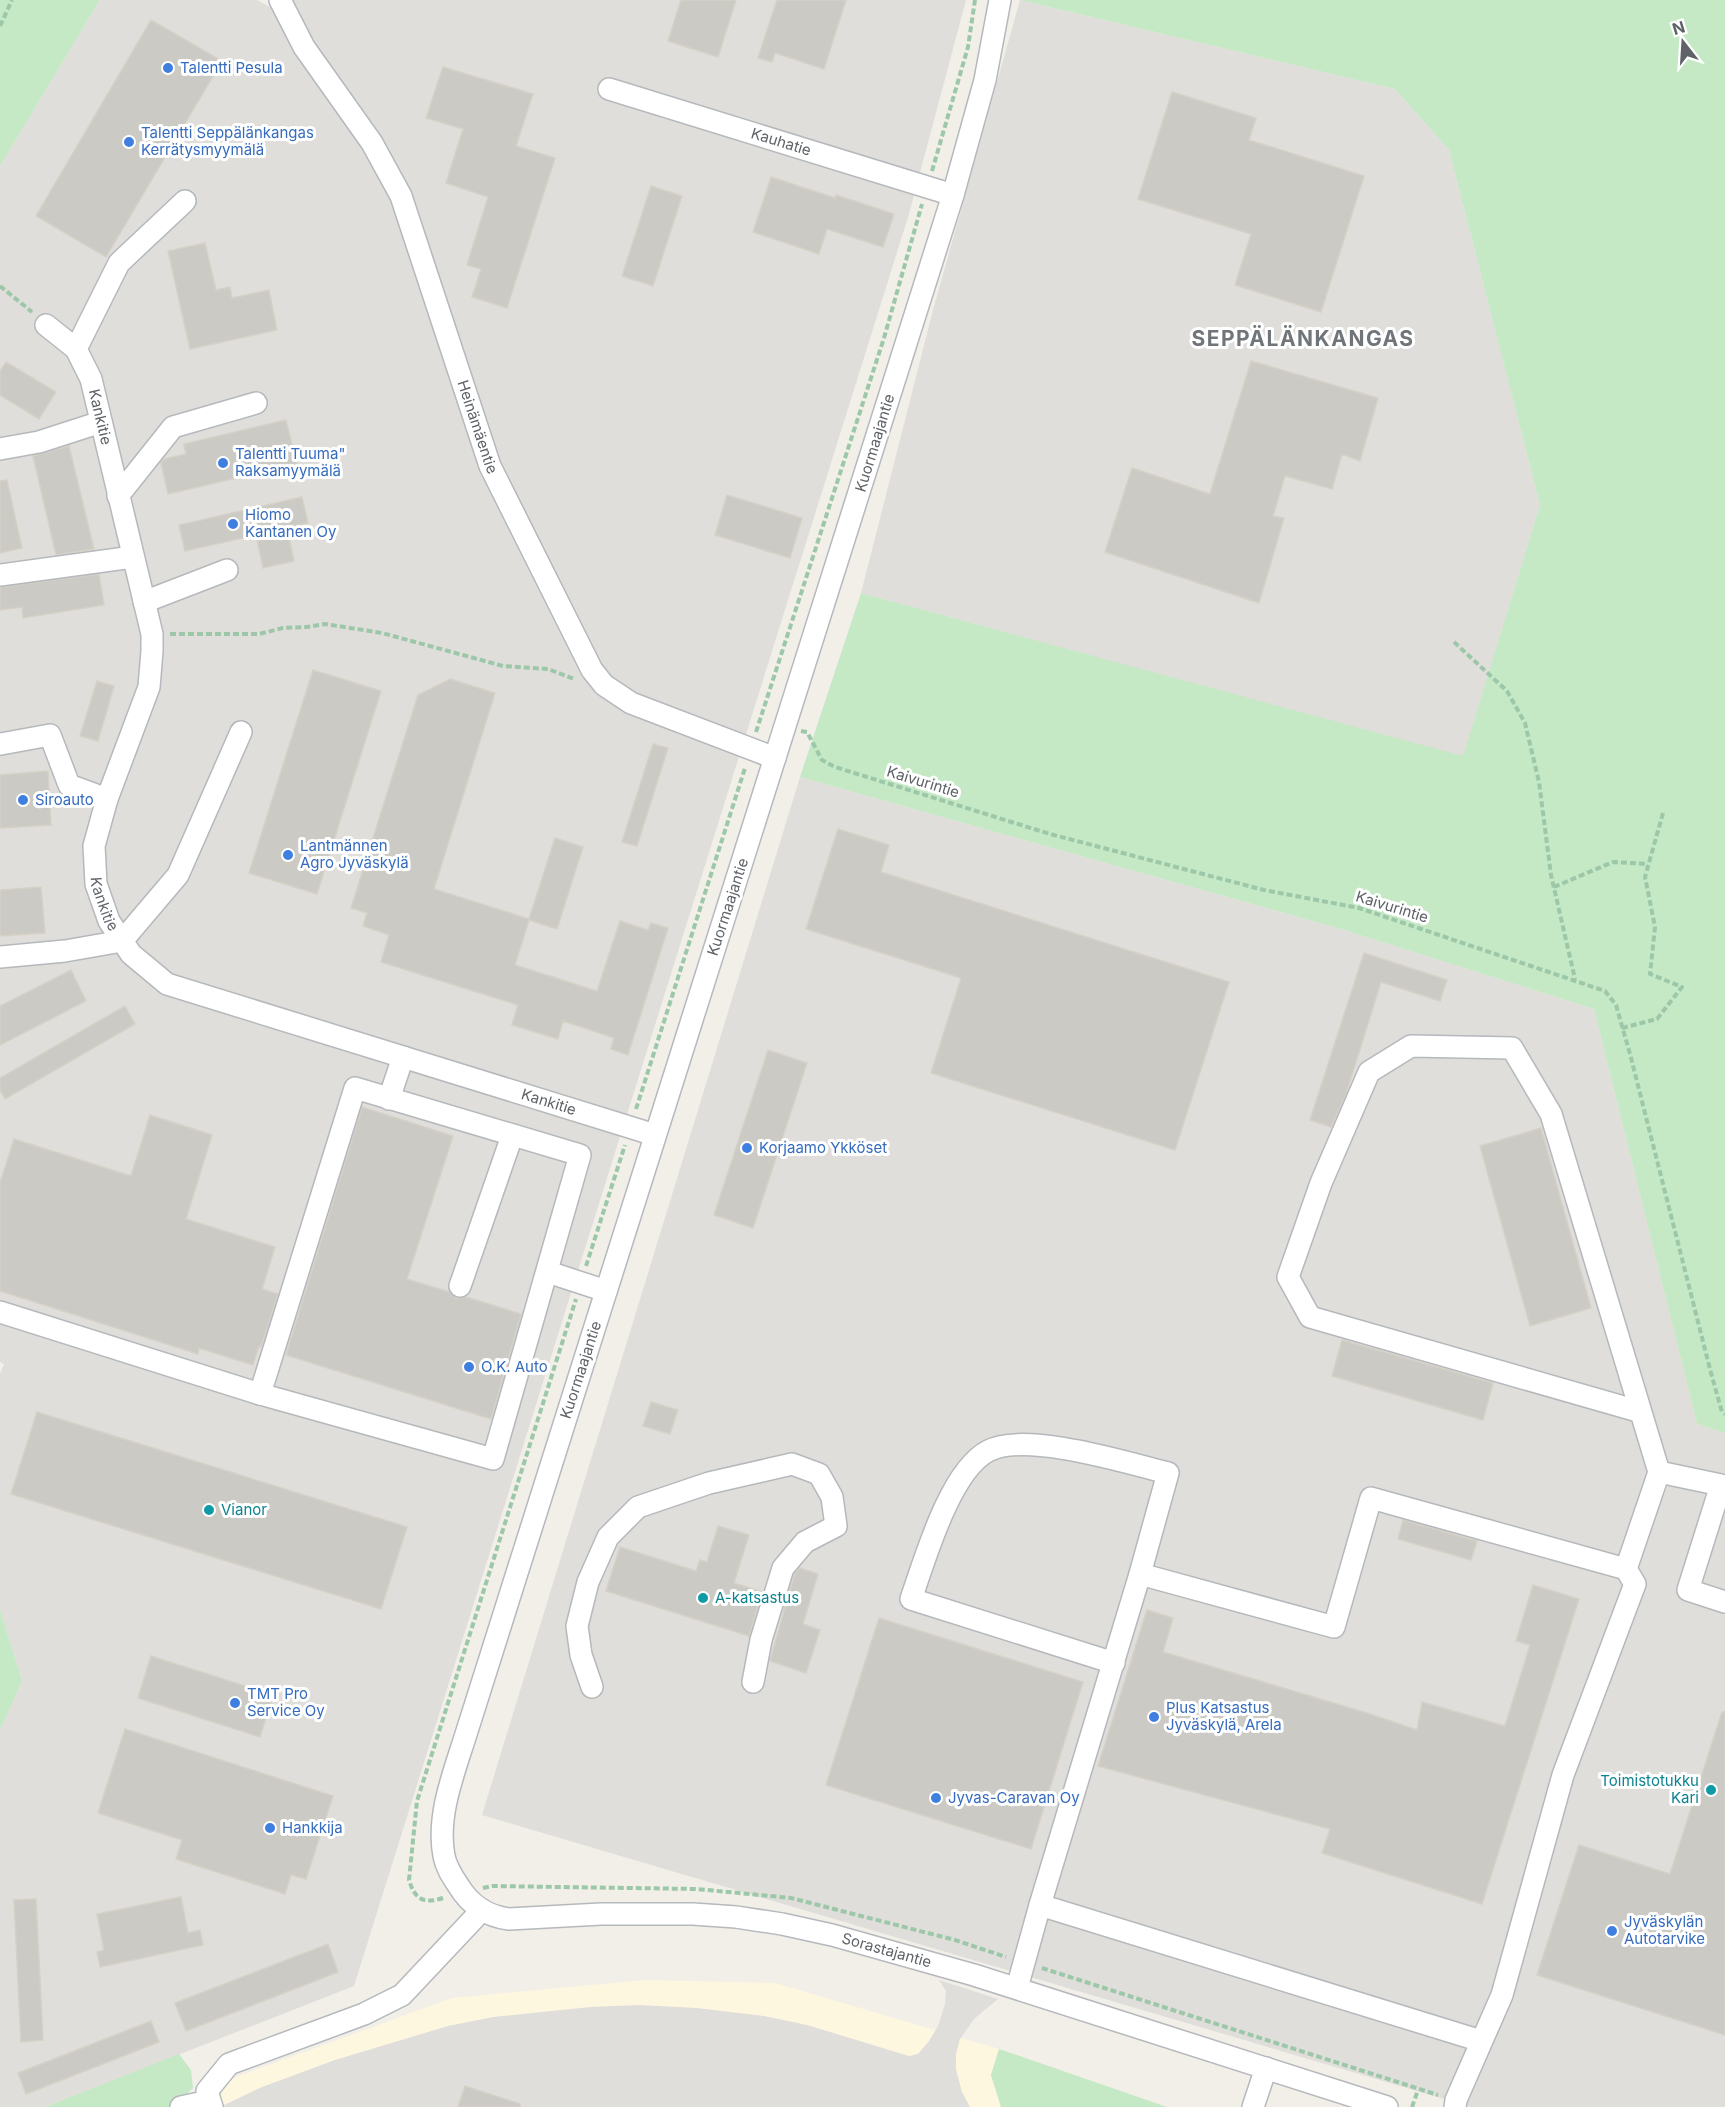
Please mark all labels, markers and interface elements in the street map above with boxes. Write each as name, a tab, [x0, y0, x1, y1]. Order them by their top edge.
north arrow	[1653, 12, 1713, 72]
text: N	[1670, 16, 1687, 39]
place label: Talentti Pesula	[180, 58, 283, 77]
marker: Talentti Pesula	[161, 61, 175, 75]
place label: Talentti Seppälänkangas Kerrätysmyymälä	[141, 123, 314, 159]
street label: Kauhatie	[749, 123, 814, 160]
marker: Talentti Seppälänkangas Kerrätysmyymälä	[122, 135, 136, 149]
district label: SEPPÄLÄNKANGAS	[1191, 325, 1415, 351]
street label: Heinämäentie	[453, 378, 502, 477]
street label: Kankitie	[85, 387, 116, 447]
street label: Kuormaajantie	[851, 392, 898, 494]
place label: Talentti Tuuma" Raksamyymälä	[235, 444, 345, 480]
marker: Talentti Tuuma" Raksamyymälä	[216, 456, 230, 470]
place label: Hiomo Kantanen Oy	[245, 505, 337, 541]
marker: Hiomo Kantanen Oy	[226, 517, 240, 531]
street label: Kaivurintie	[884, 761, 962, 802]
place label: Siroauto	[35, 790, 94, 809]
marker: Siroauto	[16, 793, 30, 807]
place label: Lantmännen Agro Jyväskylä	[300, 836, 409, 872]
marker: Lantmännen Agro Jyväskylä	[281, 848, 295, 862]
street label: Kuormaajantie	[703, 856, 752, 958]
street label: Kankitie	[87, 876, 123, 935]
street label: Kaivurintie	[1353, 886, 1431, 927]
street label: Kankitie	[519, 1084, 579, 1119]
place label: Korjaamo Ykköset	[759, 1138, 887, 1157]
marker: Korjaamo Ykköset	[740, 1141, 754, 1155]
street label: Kuormaajantie	[556, 1319, 605, 1421]
place label: O.K. Auto	[481, 1357, 548, 1376]
marker: O.K. Auto	[462, 1360, 476, 1374]
place label: Vianor	[221, 1500, 267, 1519]
marker: Vianor	[202, 1503, 216, 1517]
place label: A-katsastus	[715, 1588, 799, 1607]
marker: A-katsastus	[696, 1591, 710, 1605]
place label: TMT Pro Service Oy	[247, 1684, 325, 1720]
marker: TMT Pro Service Oy	[228, 1696, 242, 1710]
place label: Plus Katsastus Jyväskylä, Arela	[1166, 1698, 1282, 1734]
marker: Plus Katsastus Jyväskylä, Arela	[1147, 1710, 1161, 1724]
place label: Toimistotukku Kari	[1600, 1771, 1699, 1807]
marker: Toimistotukku Kari	[1704, 1783, 1718, 1797]
place label: Jyvas-Caravan Oy	[948, 1788, 1080, 1807]
marker: Jyvas-Caravan Oy	[929, 1791, 943, 1805]
place label: Hankkija	[282, 1818, 343, 1837]
marker: Hankkija	[263, 1821, 277, 1835]
place label: Jyväskylän Autotarvike	[1624, 1912, 1705, 1948]
marker: Jyväskylän Autotarvike	[1605, 1924, 1619, 1938]
street label: Sorastajantie	[840, 1928, 934, 1972]

